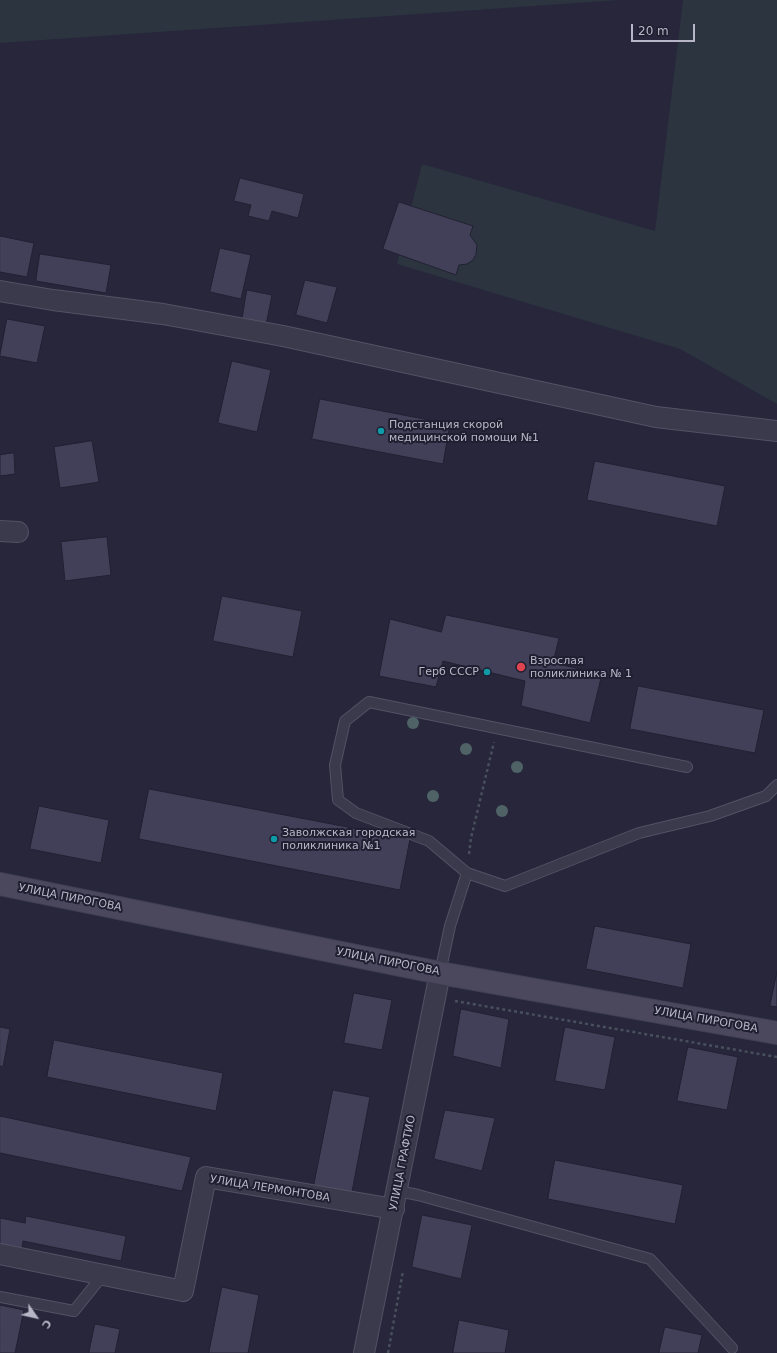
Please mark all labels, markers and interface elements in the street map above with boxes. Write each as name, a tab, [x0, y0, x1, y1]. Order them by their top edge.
scale bar	[633, 16, 697, 42]
text: 20 m	[638, 24, 669, 38]
place label: Подстанция скорой медицинской помощи №1	[389, 418, 539, 444]
marker: Подстанция скорой медицинской помощи №1	[376, 426, 386, 436]
place label: Взрослая поликлиника № 1	[530, 654, 632, 680]
marker: Взрослая поликлиника № 1	[515, 661, 527, 673]
place label: Герб СССР	[419, 665, 479, 679]
marker: Герб СССР	[482, 667, 492, 677]
place label: Заволжская городская поликлиника №1	[282, 826, 415, 852]
marker: Заволжская городская поликлиника №1	[269, 834, 279, 844]
street label: УЛИЦА ПИРОГОВА	[17, 882, 123, 914]
street label: УЛИЦА ПИРОГОВА	[335, 946, 441, 978]
street label: УЛИЦА ПИРОГОВА	[653, 1004, 759, 1036]
street label: УЛИЦА ГРАФТИО	[387, 1114, 419, 1212]
street label: УЛИЦА ЛЕРМОНТОВА	[209, 1173, 331, 1205]
north arrow	[16, 1297, 56, 1337]
text: С	[39, 1317, 54, 1331]

